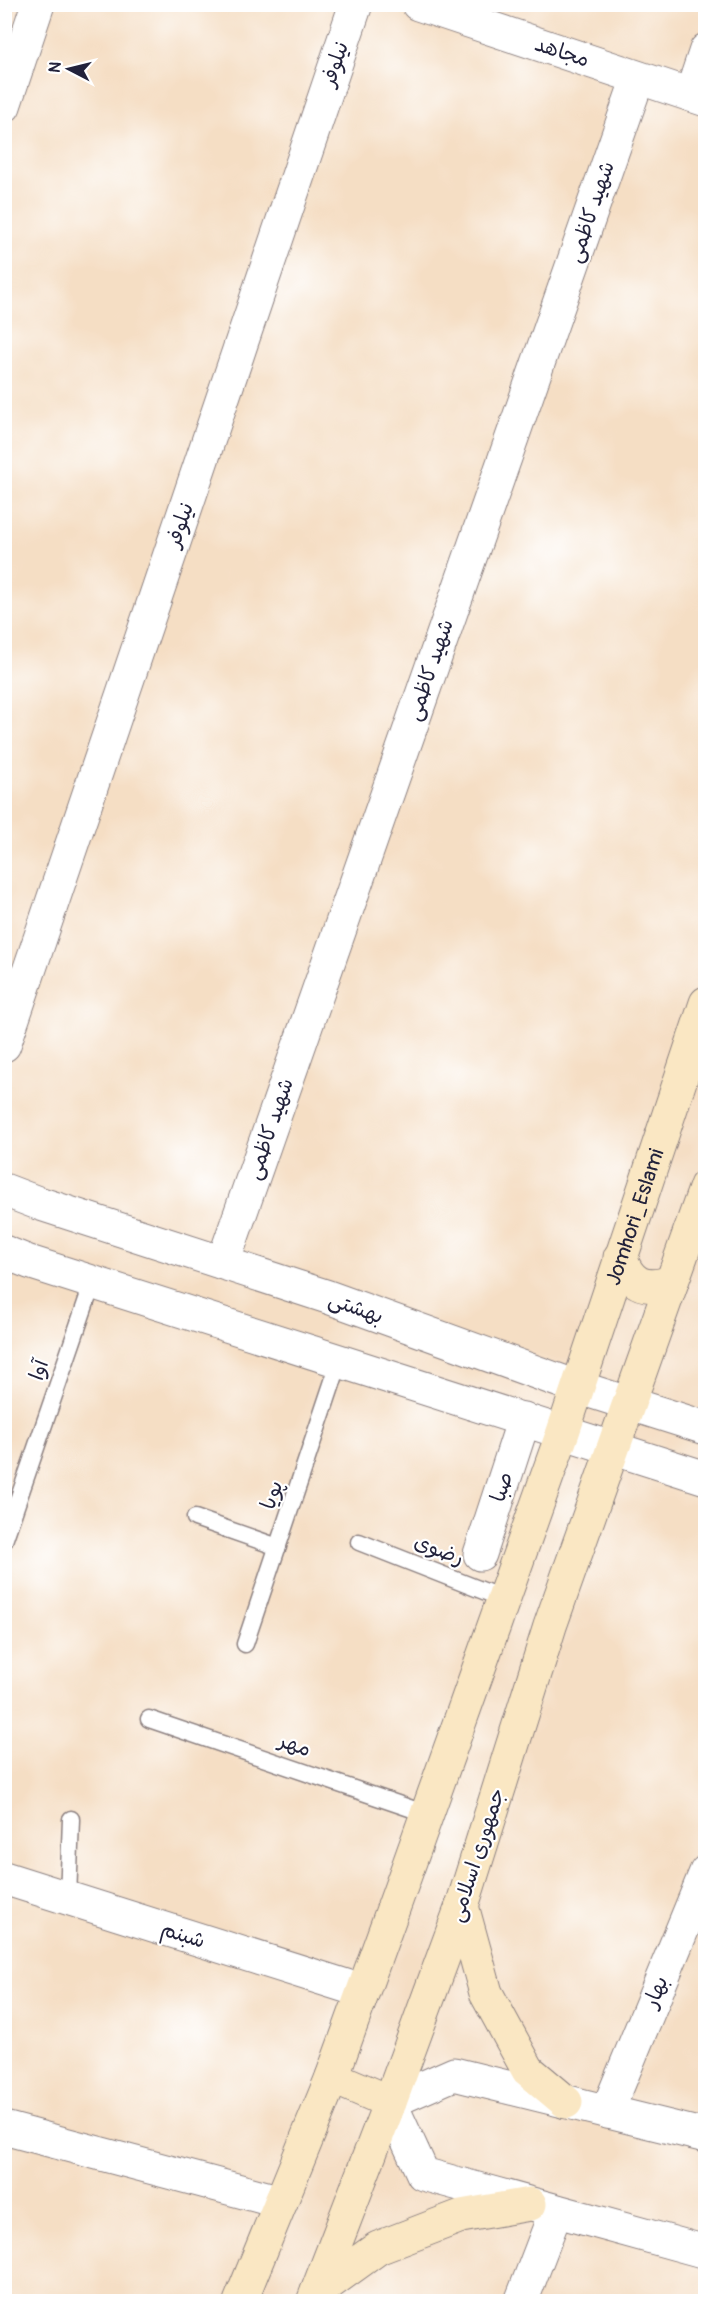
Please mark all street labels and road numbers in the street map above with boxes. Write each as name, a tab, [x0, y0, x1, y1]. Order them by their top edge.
street label: مجاهد	[531, 31, 593, 73]
street label: نیلوفر	[314, 38, 355, 92]
street label: شهید کاظمی	[561, 158, 621, 266]
street label: نیلوفر	[159, 499, 200, 553]
street label: شهید کاظمی	[400, 616, 460, 724]
street label: شهید کاظمی	[240, 1075, 300, 1183]
street label: Jomhori_Eslami	[599, 1145, 670, 1289]
street label: بهشتی	[325, 1286, 387, 1330]
street label: آوا	[23, 1355, 55, 1384]
street label: صبا	[485, 1469, 519, 1505]
street label: پویا	[255, 1477, 289, 1513]
street label: رضوی	[410, 1528, 468, 1572]
street label: مهر	[274, 1726, 315, 1763]
street label: جمهوری اسلامی	[443, 1785, 511, 1925]
street label: شبنم	[157, 1915, 209, 1957]
street label: بهار	[637, 1972, 674, 2014]

